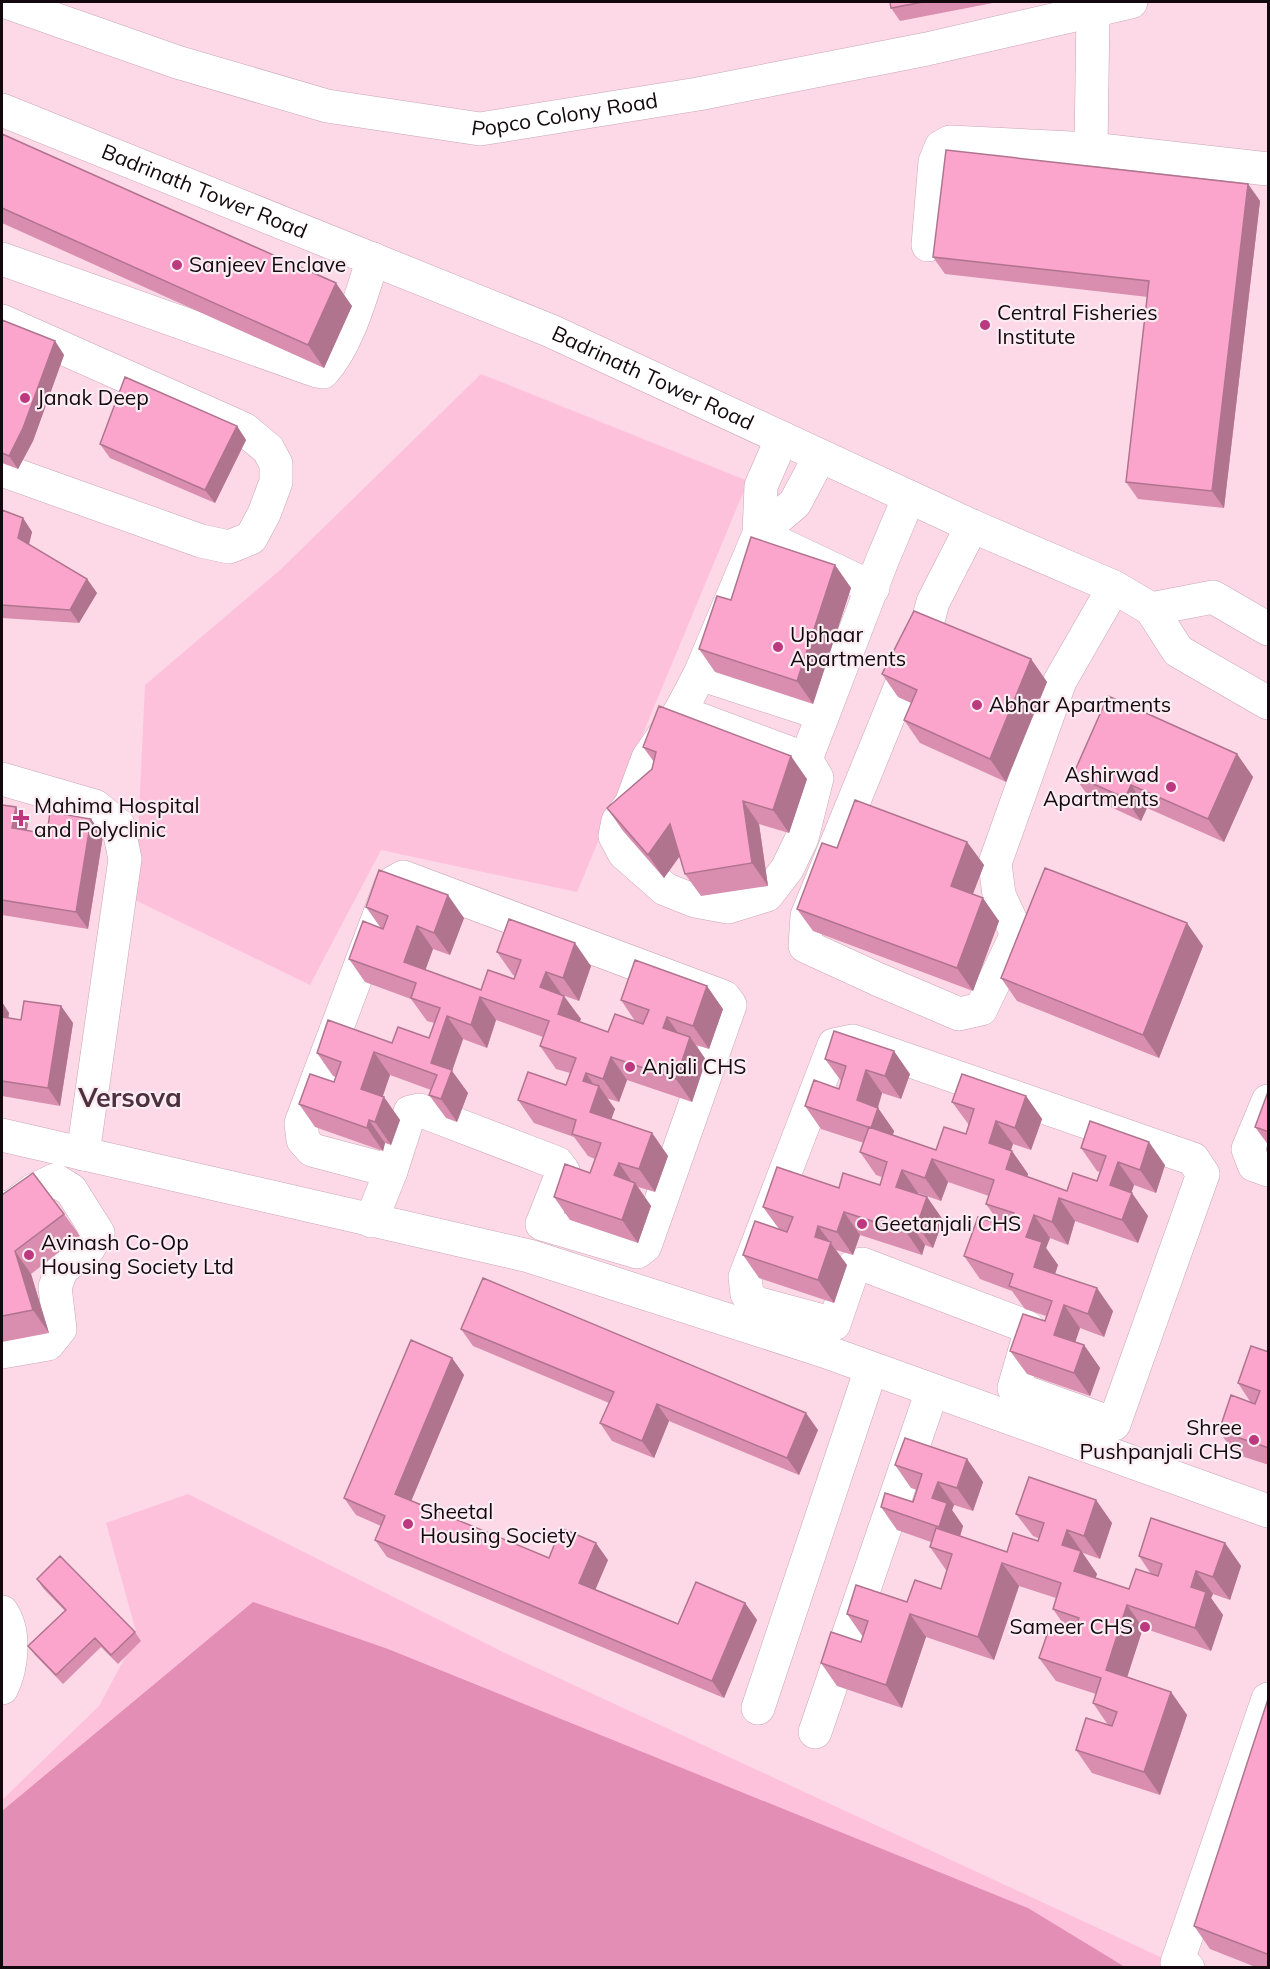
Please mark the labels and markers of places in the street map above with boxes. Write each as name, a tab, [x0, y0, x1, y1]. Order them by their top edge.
place label: Sanjeev Enclave	[189, 251, 346, 277]
marker: Sanjeev Enclave	[170, 258, 184, 272]
place label: Central Fisheries Institute	[997, 299, 1158, 349]
marker: Central Fisheries Institute	[978, 318, 992, 332]
place label: Janak Deep	[37, 384, 149, 410]
marker: Janak Deep	[18, 391, 32, 405]
place label: Uphaar Apartments	[790, 621, 906, 671]
marker: Uphaar Apartments	[771, 640, 785, 654]
place label: Abhar Apartments	[989, 691, 1171, 717]
marker: Abhar Apartments	[970, 698, 984, 712]
place label: Ashirwad Apartments	[1043, 761, 1159, 811]
marker: Ashirwad Apartments	[1164, 780, 1178, 794]
place label: Mahima Hospital and Polyclinic	[34, 792, 199, 842]
marker: Mahima Hospital and Polyclinic	[12, 809, 30, 827]
place label: Anjali CHS	[642, 1053, 746, 1079]
marker: Anjali CHS	[623, 1060, 637, 1074]
place label: Geetanjali CHS	[874, 1210, 1021, 1236]
marker: Geetanjali CHS	[855, 1217, 869, 1231]
place label: Avinash Co-Op Housing Society Ltd	[41, 1229, 234, 1279]
marker: Avinash Co-Op Housing Society Ltd	[22, 1248, 36, 1262]
place label: Shree Pushpanjali CHS	[1080, 1414, 1242, 1464]
marker: Shree Pushpanjali CHS	[1247, 1433, 1261, 1447]
place label: Sheetal Housing Society	[420, 1498, 577, 1548]
marker: Sheetal Housing Society	[401, 1517, 415, 1531]
place label: Sameer CHS	[1009, 1613, 1133, 1639]
marker: Sameer CHS	[1138, 1620, 1152, 1634]

